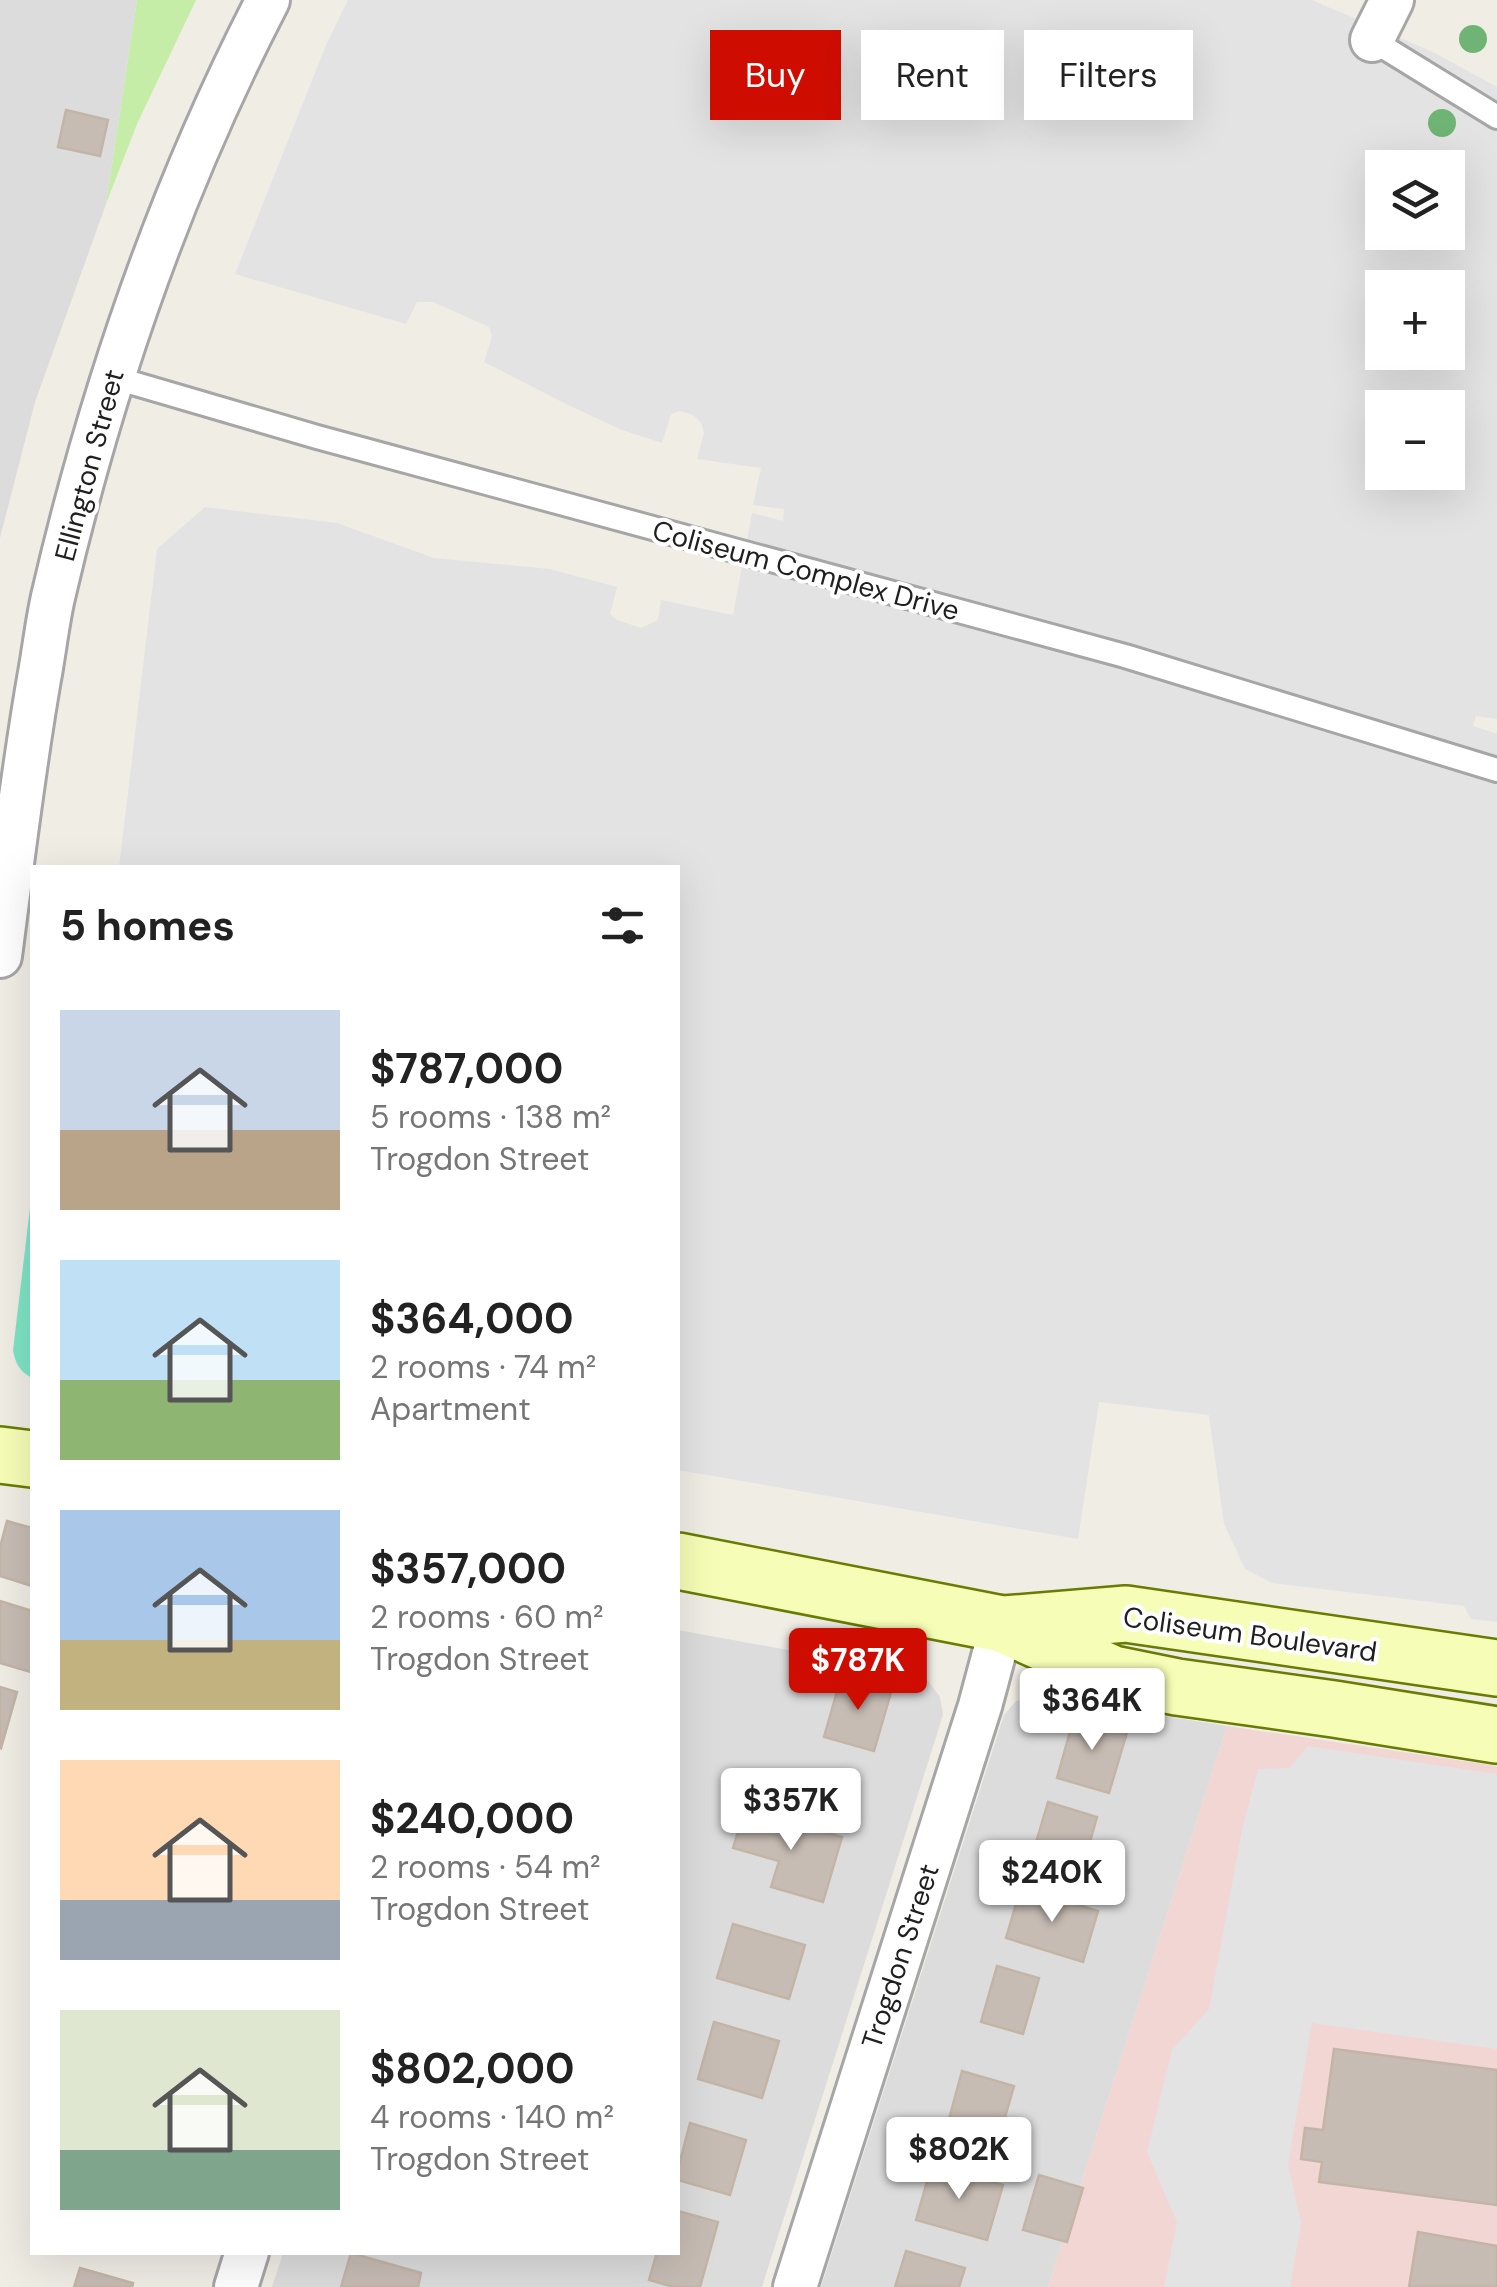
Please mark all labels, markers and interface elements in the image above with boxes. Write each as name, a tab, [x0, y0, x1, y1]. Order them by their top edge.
chip: Buy	[710, 30, 841, 120]
chip: Rent	[861, 30, 1004, 120]
chip: Filters	[1024, 30, 1193, 120]
map controls	[1365, 150, 1465, 490]
button: layers	[1365, 150, 1465, 250]
button: +	[1365, 270, 1465, 370]
street label: Ellington Street	[46, 365, 133, 565]
button: −	[1365, 390, 1465, 490]
street label: Coliseum Complex Drive	[648, 512, 963, 629]
text: 5 homes	[60, 898, 235, 953]
icon: filters	[595, 898, 650, 953]
text: $787,000	[370, 1041, 563, 1096]
icon: home	[140, 1050, 260, 1170]
text: 5 rooms · 138 m²	[370, 1096, 611, 1138]
text: Trogdon Street	[370, 1138, 590, 1180]
text: $364,000	[370, 1291, 574, 1346]
icon: home	[140, 1300, 260, 1420]
text: 2 rooms · 74 m²	[370, 1346, 596, 1388]
text: Apartment	[370, 1388, 531, 1430]
text: $357,000	[370, 1541, 566, 1596]
icon: home	[140, 1550, 260, 1670]
text: 2 rooms · 60 m²	[370, 1596, 604, 1638]
street label: Coliseum Boulevard	[1121, 1598, 1379, 1671]
pin: $787K	[788, 1628, 928, 1713]
text: Trogdon Street	[370, 1638, 590, 1680]
text: $787K	[811, 1639, 905, 1681]
pin: $364K	[1022, 1668, 1162, 1753]
text: $364K	[1042, 1679, 1142, 1721]
pin: $357K	[721, 1768, 861, 1853]
text: $357K	[743, 1779, 839, 1821]
text: $240,000	[370, 1791, 574, 1846]
icon: home	[140, 1800, 260, 1920]
pin: $240K	[982, 1840, 1122, 1925]
text: 2 rooms · 54 m²	[370, 1846, 601, 1888]
text: $240K	[1001, 1851, 1103, 1893]
street label: Trogdon Street	[853, 1859, 948, 2053]
text: Trogdon Street	[370, 1888, 590, 1930]
text: $802,000	[370, 2041, 575, 2096]
icon: home	[140, 2050, 260, 2170]
text: 4 rooms · 140 m²	[370, 2096, 614, 2138]
pin: $802K	[889, 2117, 1029, 2202]
text: $802K	[908, 2128, 1010, 2170]
text: Trogdon Street	[370, 2138, 590, 2180]

